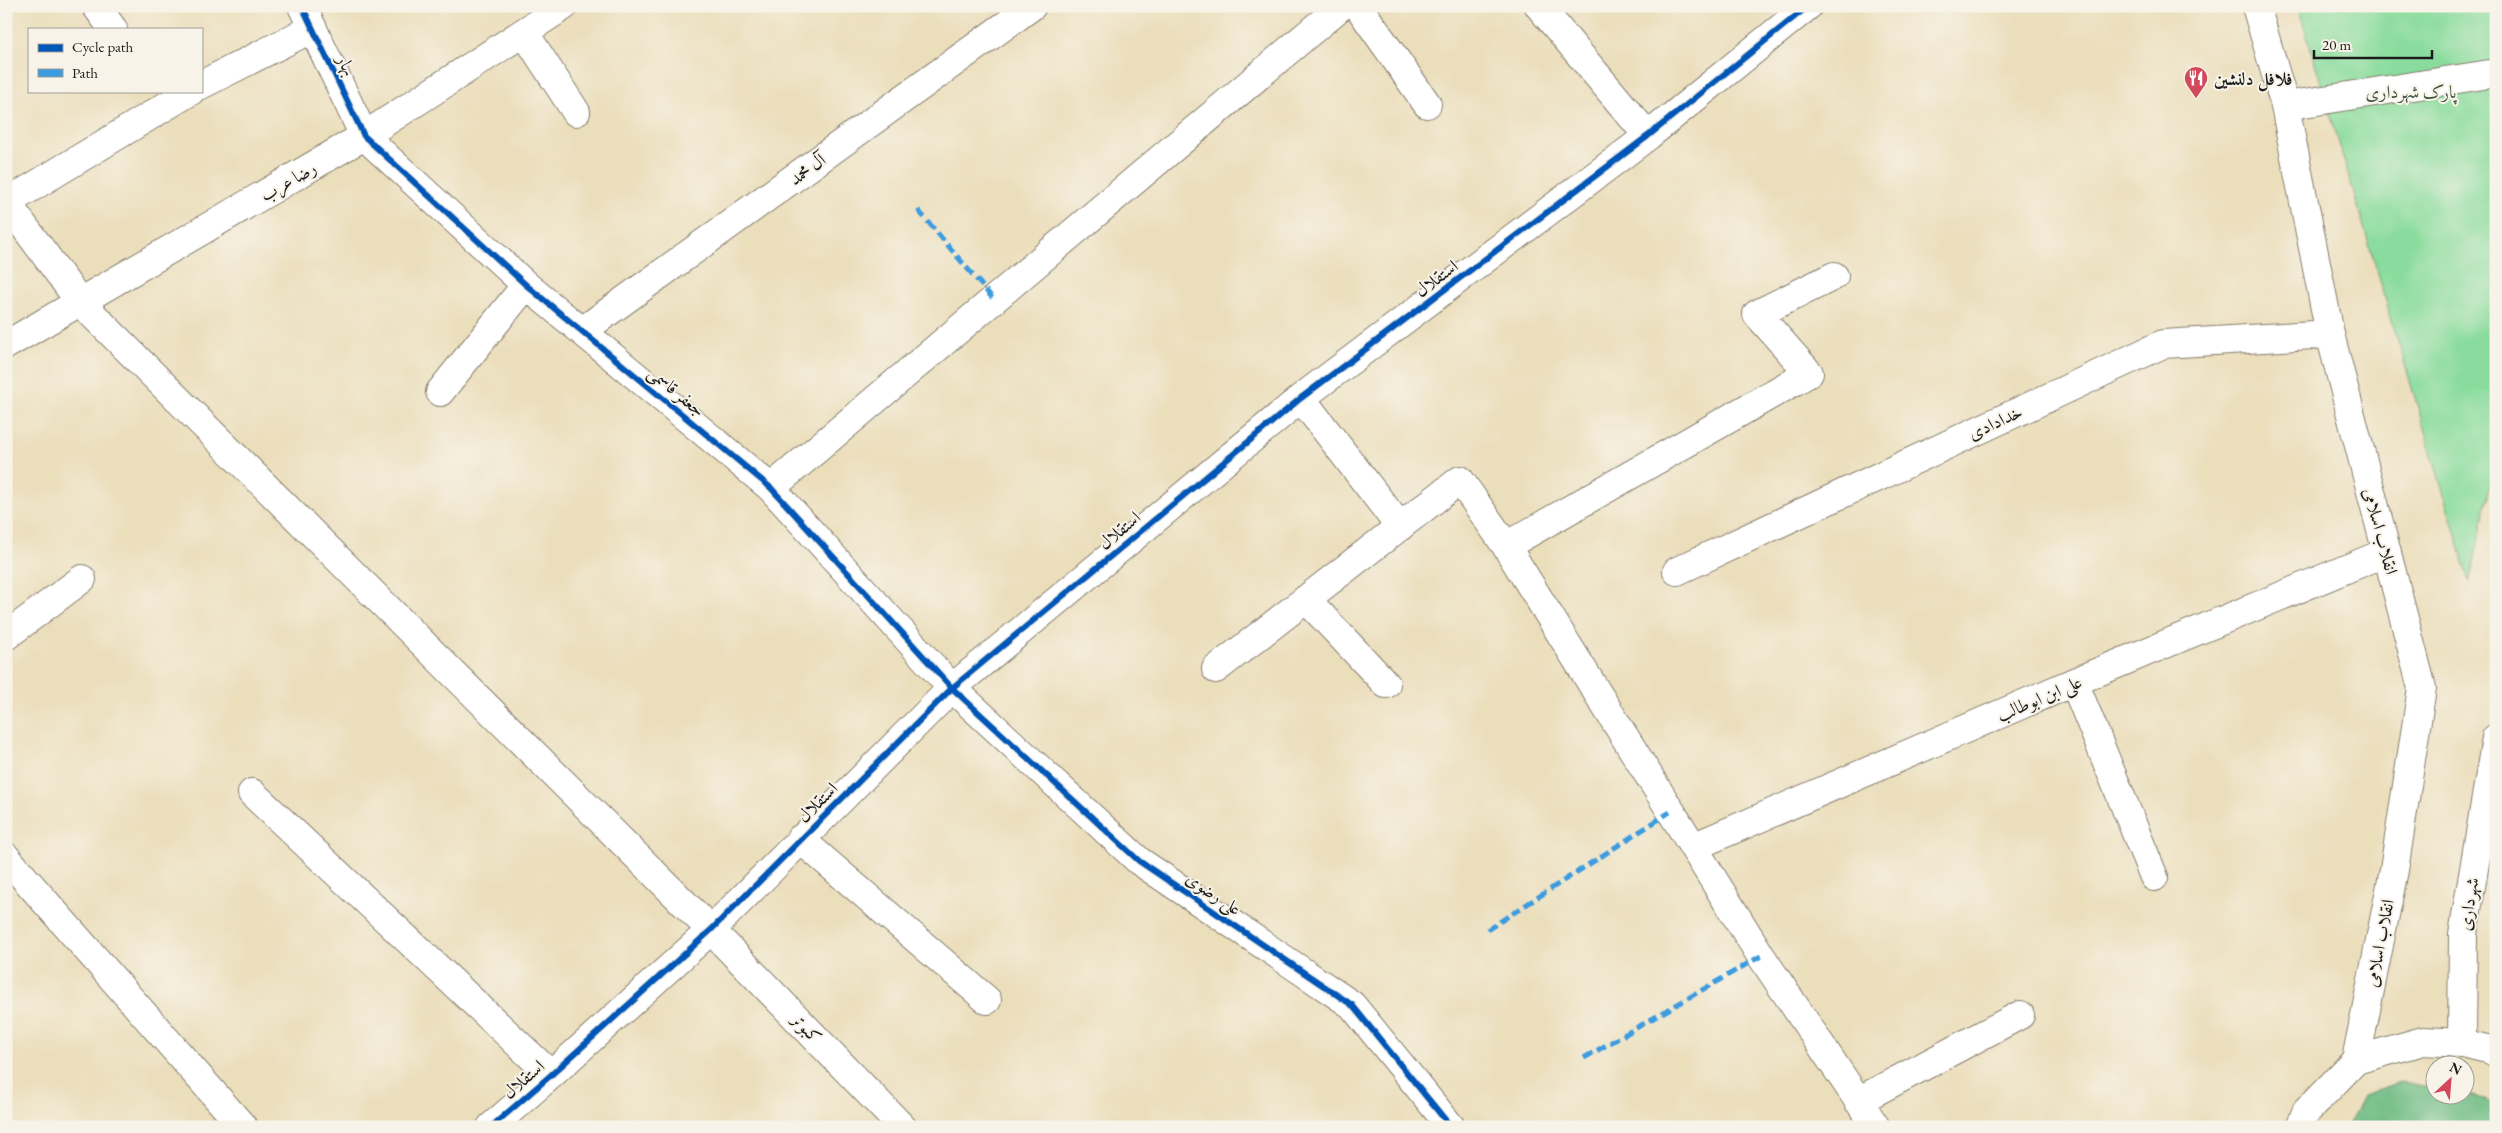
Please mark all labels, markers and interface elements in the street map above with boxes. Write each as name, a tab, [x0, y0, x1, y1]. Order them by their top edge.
legend	[28, 28, 202, 92]
scale bar	[2314, 28, 2432, 60]
text: 20 m	[2322, 35, 2351, 54]
text: Cycle path	[72, 37, 134, 56]
street label: بهار	[330, 49, 362, 80]
text: Path	[72, 63, 98, 82]
restaurant icon: فلافل دلنشین	[2183, 65, 2209, 99]
place label: فلافل دلنشین	[2214, 67, 2292, 92]
park label: پارک شهرداری	[2366, 80, 2458, 105]
street label: آل محمد	[784, 147, 832, 190]
street label: رضا عرب	[256, 156, 321, 208]
street label: استقلال	[1410, 254, 1462, 302]
street label: جعفر قاسمی	[643, 361, 710, 422]
street label: خدادادی	[1964, 399, 2026, 445]
street label: انقلاب اسلامی	[2358, 485, 2404, 577]
street label: استقلال	[1093, 506, 1145, 554]
street label: علی ابن ابوطالب	[1993, 670, 2086, 728]
street label: استقلال	[792, 777, 842, 827]
street label: علی رضوی	[1181, 866, 1246, 922]
street label: شهرداری	[2452, 876, 2485, 932]
street label: انقلاب اسلامی	[2359, 897, 2399, 989]
street label: کبوتر	[786, 1007, 827, 1048]
street label: استقلال	[497, 1054, 549, 1104]
north arrow	[2424, 1056, 2474, 1106]
text: N	[2447, 1058, 2465, 1079]

